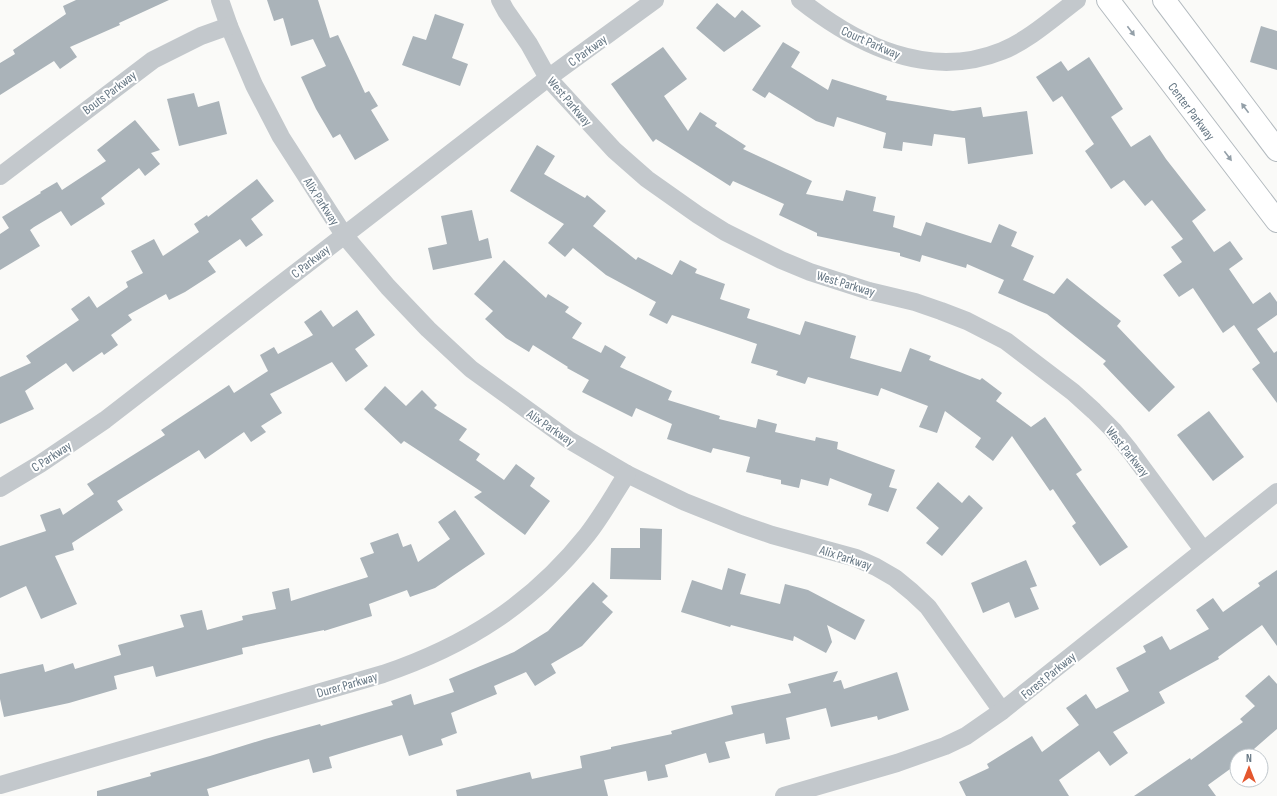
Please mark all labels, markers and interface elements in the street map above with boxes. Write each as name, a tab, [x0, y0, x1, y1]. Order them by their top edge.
street label: Court Parkway	[839, 23, 903, 63]
one-way arrow	[1127, 26, 1135, 36]
street label: C Parkway	[565, 31, 610, 70]
street label: Bouts Parkway	[79, 67, 140, 118]
street label: West Parkway	[543, 74, 595, 130]
street label: Center Parkway	[1164, 80, 1218, 144]
one-way arrow	[1241, 103, 1249, 113]
one-way arrow	[1223, 151, 1232, 162]
street label: Alix Parkway	[299, 174, 343, 228]
street label: C Parkway	[288, 242, 333, 282]
street label: West Parkway	[815, 267, 877, 300]
street label: Alix Parkway	[523, 406, 577, 450]
street label: West Parkway	[1102, 423, 1152, 480]
street label: C Parkway	[29, 438, 75, 476]
street label: Alix Parkway	[817, 542, 874, 574]
street label: Forest Parkway	[1018, 649, 1079, 703]
street label: Durer Parkway	[315, 669, 380, 701]
north arrow	[1229, 748, 1269, 788]
text: N	[1246, 752, 1252, 765]

